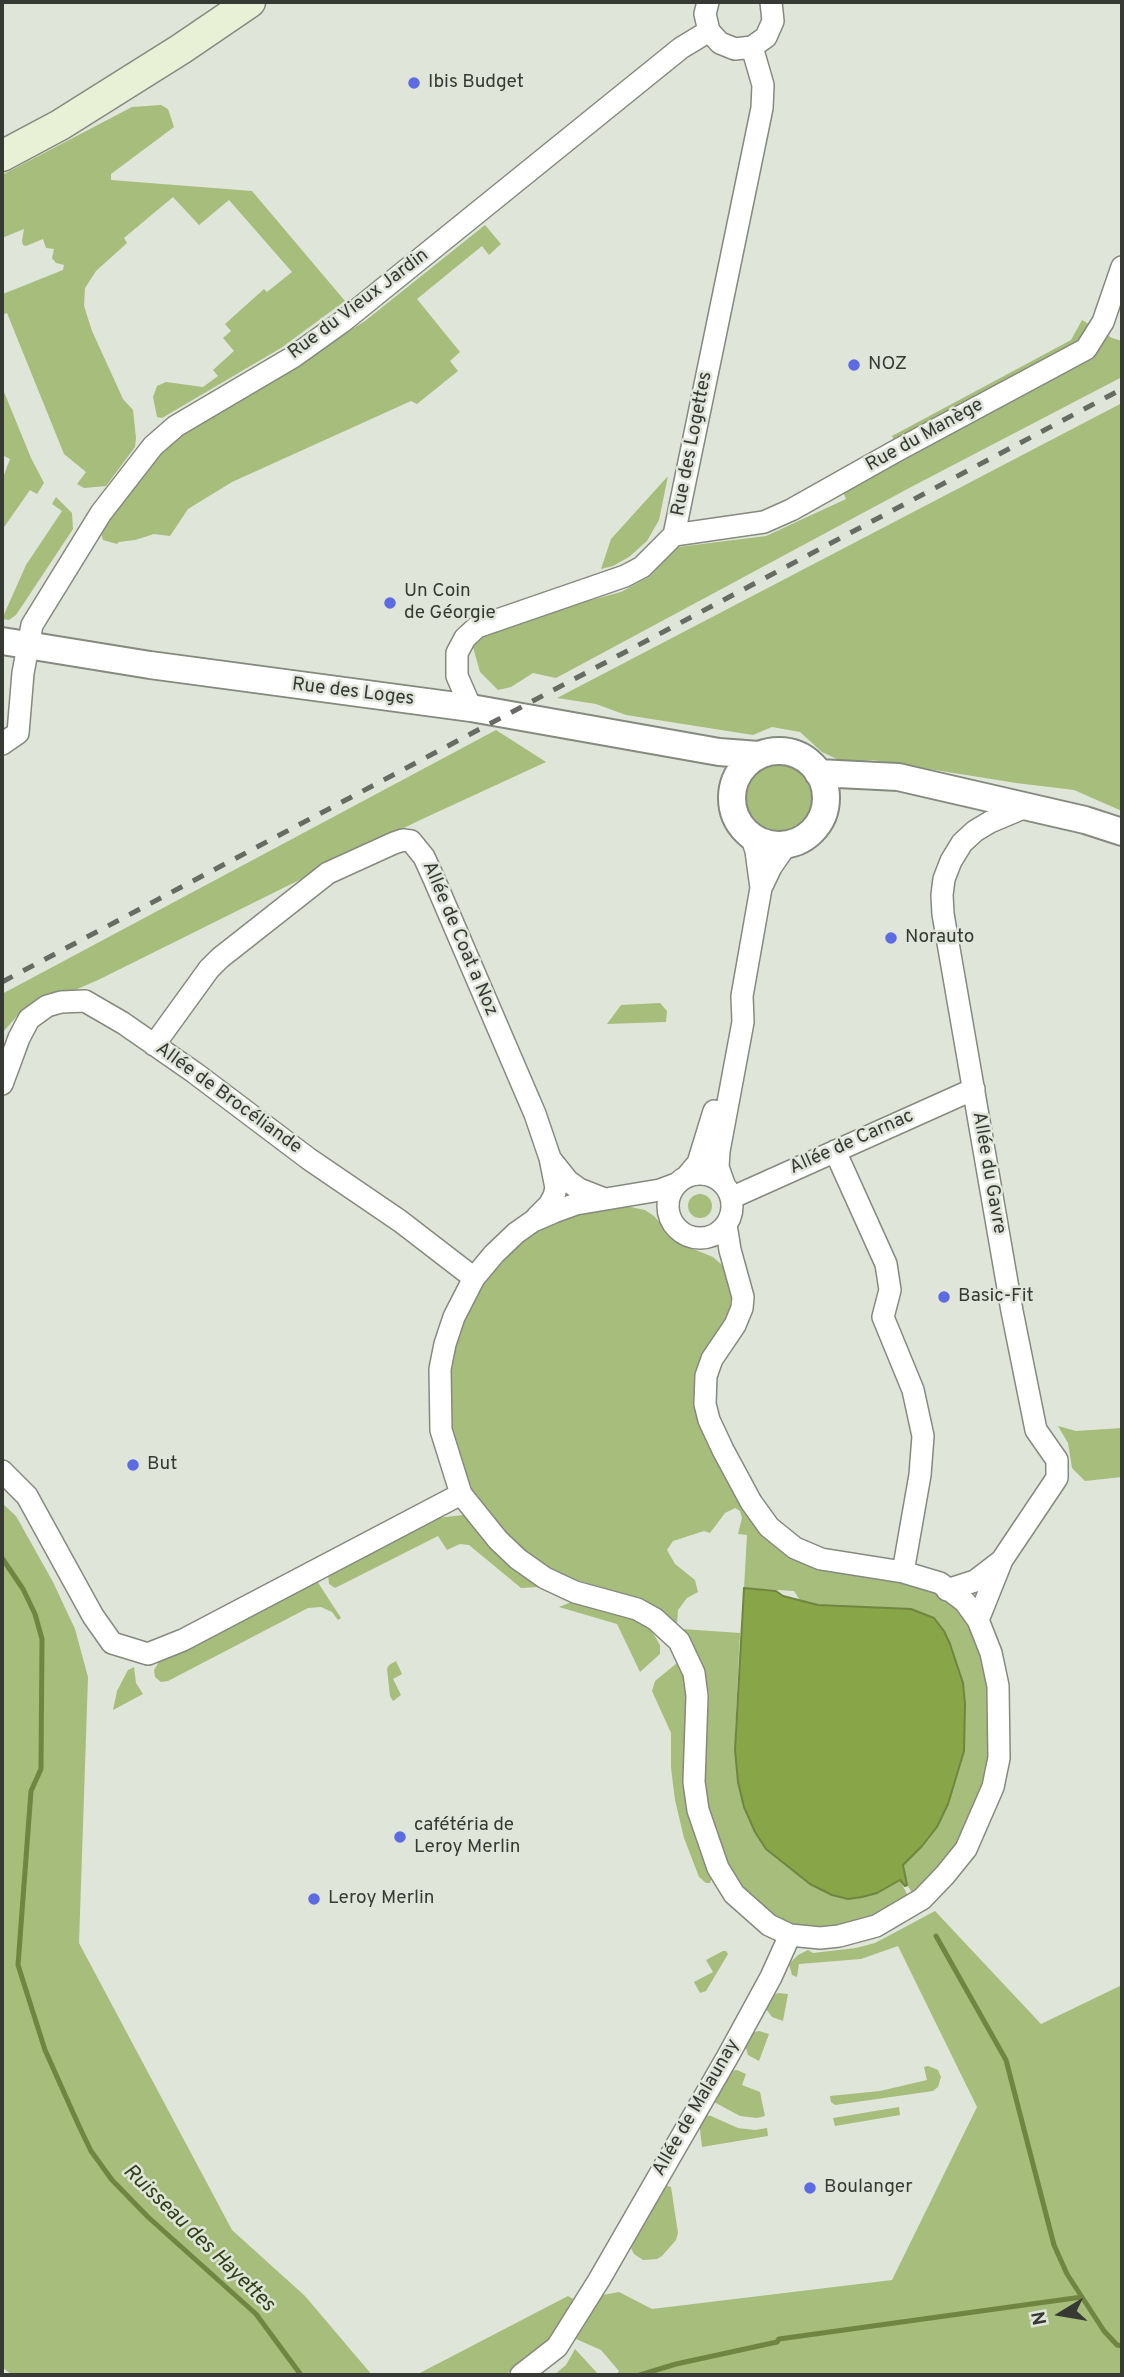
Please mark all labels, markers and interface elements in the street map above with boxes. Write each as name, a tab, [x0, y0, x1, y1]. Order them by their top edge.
place label: Ibis Budget	[428, 72, 524, 94]
marker: Ibis Budget	[406, 75, 422, 91]
street label: Rue du Vieux Jardin	[284, 245, 434, 365]
place label: NOZ	[868, 354, 907, 376]
marker: NOZ	[846, 357, 862, 373]
street label: Rue des Logettes	[668, 370, 718, 518]
street label: Rue du Manège	[862, 394, 988, 478]
place label: Un Coin de Géorgie	[404, 581, 496, 625]
marker: Un Coin de Géorgie	[382, 595, 398, 611]
street label: Rue des Loges	[291, 674, 415, 712]
street label: Allée de Coat a Noz	[416, 858, 502, 1020]
place label: Norauto	[905, 927, 974, 949]
marker: Norauto	[883, 930, 899, 946]
street label: Allée de Brocéliande	[150, 1038, 306, 1160]
street label: Allée de Carnac	[786, 1105, 918, 1181]
street label: Allée du Gavre	[966, 1110, 1010, 1236]
place label: Basic-Fit	[958, 1286, 1034, 1308]
marker: Basic-Fit	[936, 1289, 952, 1305]
place label: But	[147, 1454, 177, 1476]
marker: But	[125, 1457, 141, 1473]
place label: cafétéria de Leroy Merlin	[414, 1815, 520, 1859]
marker: cafétéria de Leroy Merlin	[392, 1829, 408, 1845]
place label: Leroy Merlin	[328, 1888, 434, 1910]
marker: Leroy Merlin	[306, 1891, 322, 1907]
street label: Allée de Malaunay	[649, 2035, 745, 2181]
water label: Ruisseau des Hayettes	[117, 2160, 279, 2318]
place label: Boulanger	[824, 2177, 913, 2199]
marker: Boulanger	[802, 2180, 818, 2196]
north arrow	[1026, 2279, 1096, 2349]
text: N	[1027, 2309, 1053, 2327]

